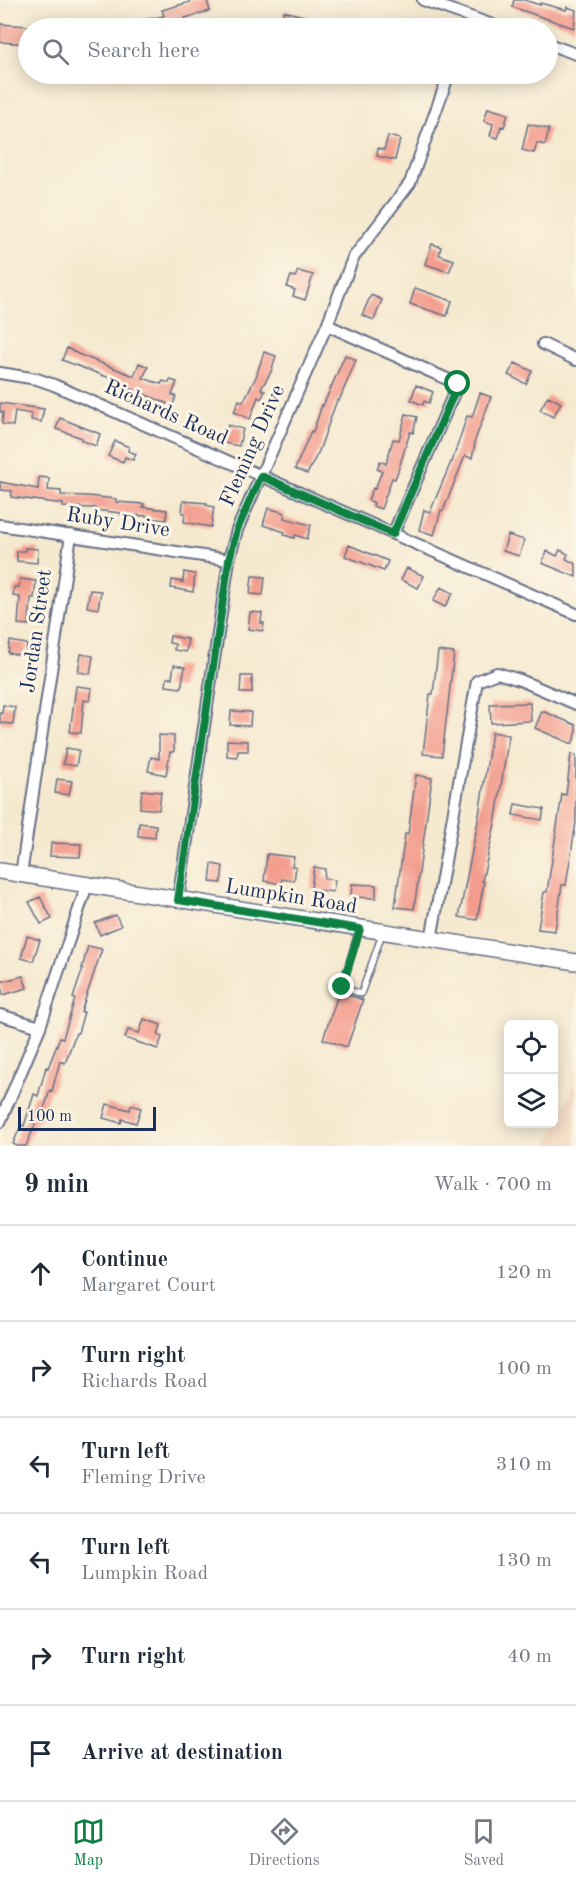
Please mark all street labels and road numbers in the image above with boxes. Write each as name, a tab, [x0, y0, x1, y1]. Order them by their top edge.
street label: Richards Road	[101, 376, 231, 450]
street label: Fleming Drive	[217, 382, 289, 510]
street label: Ruby Drive	[65, 504, 171, 542]
street label: Jordan Street	[18, 568, 56, 694]
street label: Lumpkin Road	[223, 876, 359, 918]

